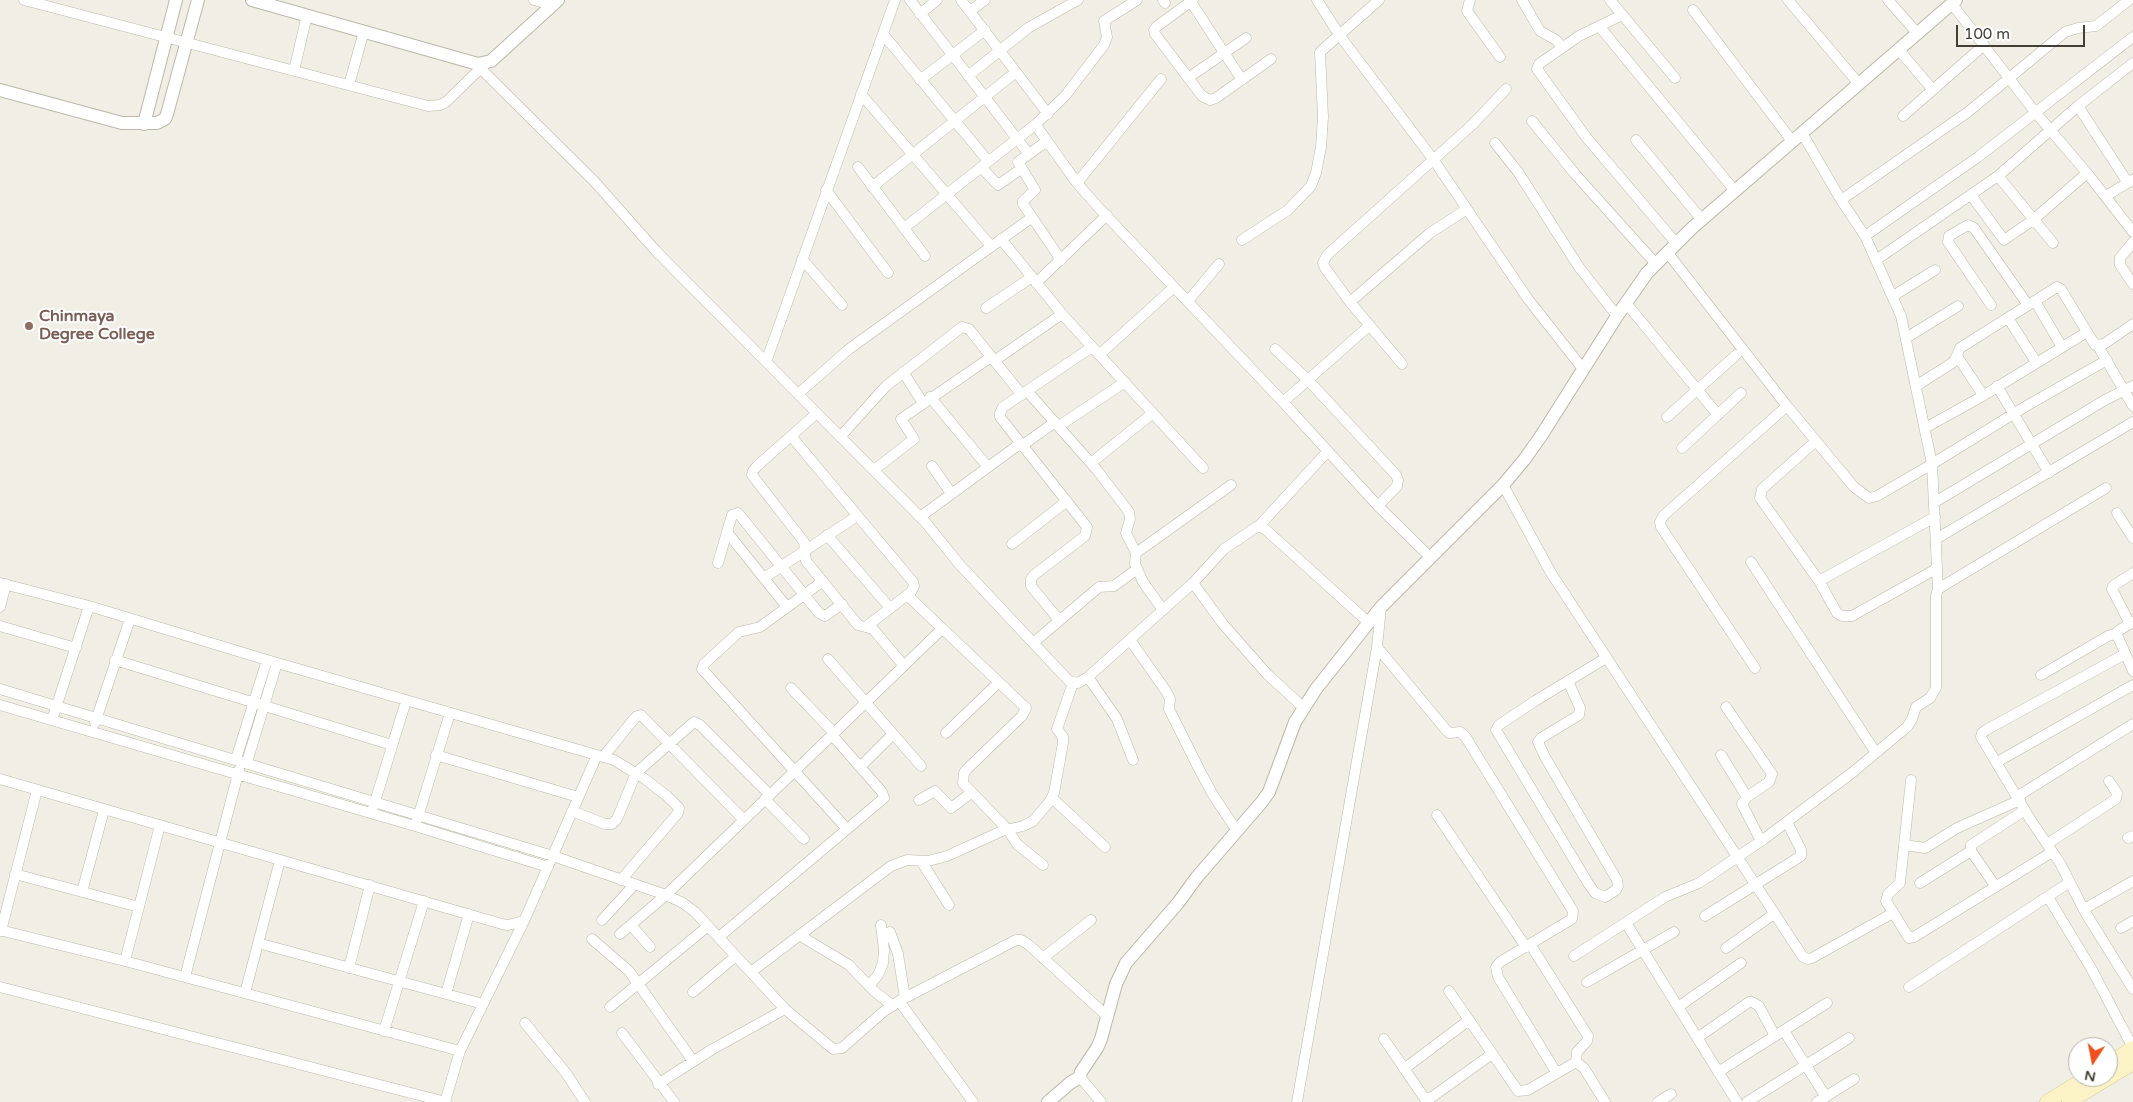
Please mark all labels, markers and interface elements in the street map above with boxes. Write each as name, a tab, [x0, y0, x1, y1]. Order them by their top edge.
scale bar	[1958, 15, 2087, 47]
text: 100 m	[1964, 25, 2010, 43]
place label: Chinmaya Degree College	[39, 307, 155, 345]
marker: Chinmaya Degree College	[23, 320, 35, 332]
north arrow	[2068, 1037, 2118, 1087]
text: N	[2083, 1067, 2097, 1086]

